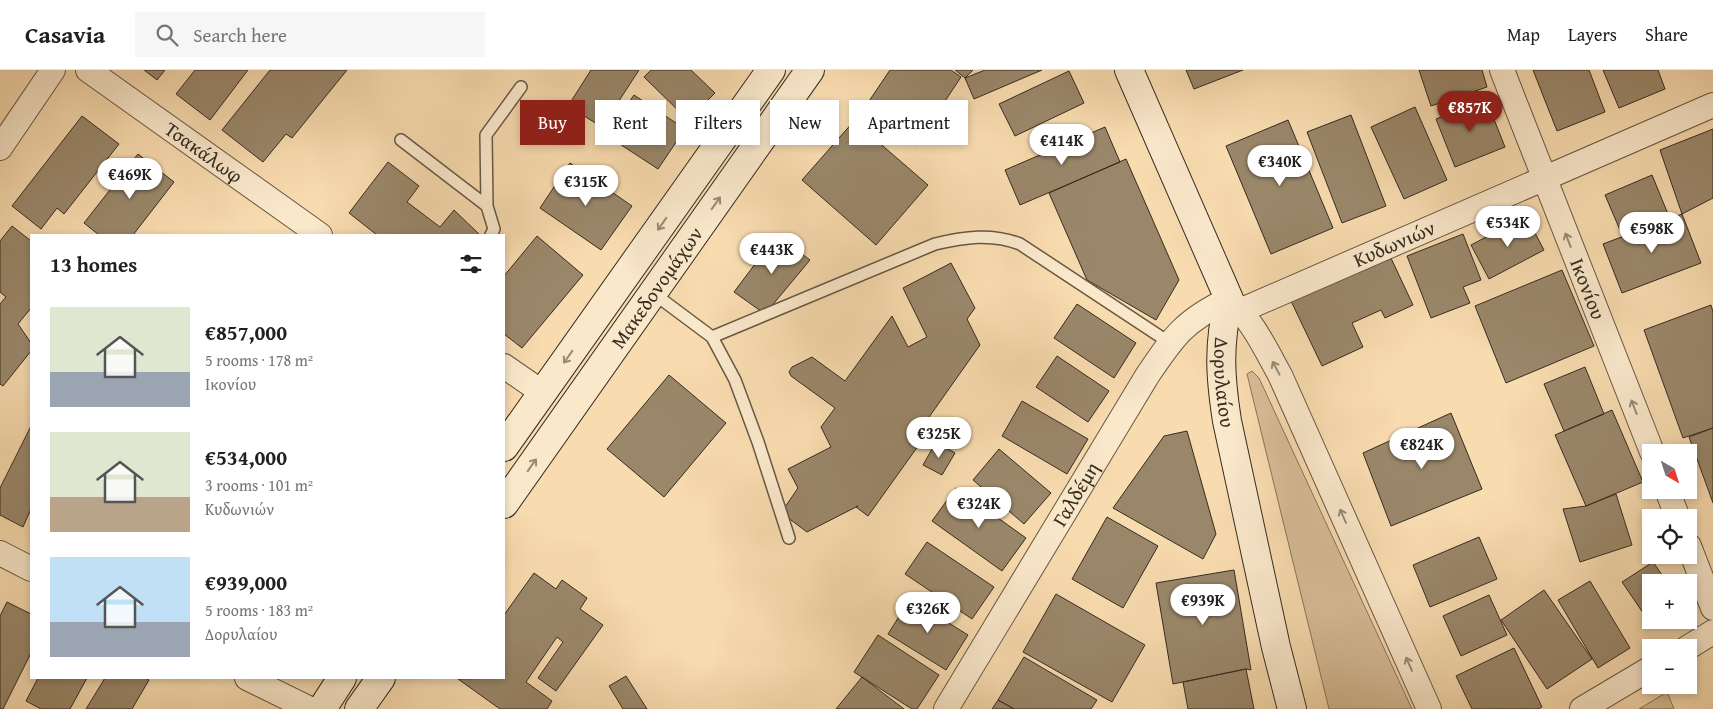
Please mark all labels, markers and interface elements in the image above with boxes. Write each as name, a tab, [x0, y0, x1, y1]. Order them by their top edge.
search box	[135, 12, 485, 57]
text: Casavia	[25, 17, 105, 52]
icon: search	[153, 21, 181, 49]
text: Search here	[193, 21, 287, 49]
text: Map	[1507, 21, 1540, 48]
text: Layers	[1568, 21, 1617, 48]
text: Share	[1645, 21, 1688, 48]
pin: €857K	[1435, 90, 1505, 133]
text: €857K	[1448, 95, 1492, 119]
chip: Buy	[520, 100, 585, 145]
chip: Rent	[595, 100, 666, 145]
chip: Filters	[676, 100, 760, 145]
chip: New	[770, 100, 839, 145]
chip: Apartment	[849, 100, 968, 145]
street label: Τσακάλωφ	[159, 114, 249, 190]
pin: €414K	[1027, 124, 1097, 166]
text: €414K	[1040, 128, 1084, 152]
pin: €340K	[1245, 144, 1315, 187]
text: €340K	[1258, 149, 1302, 173]
pin: €469K	[95, 158, 165, 200]
text: €469K	[108, 162, 152, 186]
pin: €315K	[551, 164, 621, 207]
text: €315K	[564, 169, 608, 193]
one-way arrow	[711, 196, 721, 210]
pin: €534K	[1473, 206, 1543, 248]
text: €534K	[1486, 210, 1530, 234]
pin: €598K	[1617, 212, 1687, 254]
street label: Κυδωνιών	[1348, 213, 1440, 274]
text: €598K	[1630, 216, 1674, 240]
one-way arrow	[657, 217, 667, 231]
street label: Μακεδονομάχων	[603, 220, 709, 354]
pin: €443K	[737, 232, 807, 275]
one-way arrow	[1563, 233, 1572, 248]
text: €443K	[750, 237, 794, 261]
text: 13 homes	[50, 249, 137, 280]
icon: filters	[457, 250, 485, 278]
street label: Ικονίου	[1563, 254, 1614, 324]
text: €857,000	[205, 317, 287, 348]
icon: home	[90, 327, 150, 387]
street label: Δορυλαίου	[1207, 336, 1243, 430]
text: 5 rooms · 178 m²	[205, 348, 313, 372]
one-way arrow	[563, 350, 573, 364]
one-way arrow	[1271, 361, 1280, 376]
text: Ικονίου	[205, 372, 256, 396]
one-way arrow	[1629, 400, 1638, 415]
pin: €325K	[904, 416, 974, 459]
text: €325K	[917, 421, 961, 445]
pin: €824K	[1387, 428, 1457, 470]
text: €824K	[1400, 432, 1444, 456]
text: €534,000	[205, 442, 287, 473]
north arrow	[1642, 444, 1698, 499]
map controls	[1642, 444, 1697, 694]
icon: home	[90, 452, 150, 512]
street label: Γαλδέμη	[1045, 456, 1106, 532]
one-way arrow	[527, 458, 537, 472]
text: 3 rooms · 101 m²	[205, 473, 313, 497]
pin: €324K	[944, 486, 1014, 529]
text: €324K	[957, 491, 1001, 515]
text: Κυδωνιών	[205, 497, 274, 521]
one-way arrow	[1337, 509, 1347, 524]
button: locate	[1642, 509, 1697, 564]
text: €939,000	[205, 567, 287, 598]
button: +	[1642, 574, 1697, 629]
icon: home	[90, 577, 150, 637]
pin: €939K	[1168, 584, 1238, 626]
text: €939K	[1181, 588, 1225, 612]
pin: €326K	[893, 592, 963, 634]
text: €326K	[906, 596, 950, 620]
text: 5 rooms · 183 m²	[205, 598, 313, 622]
text: Δορυλαίου	[205, 622, 277, 646]
button: −	[1642, 639, 1697, 694]
one-way arrow	[1404, 657, 1414, 672]

